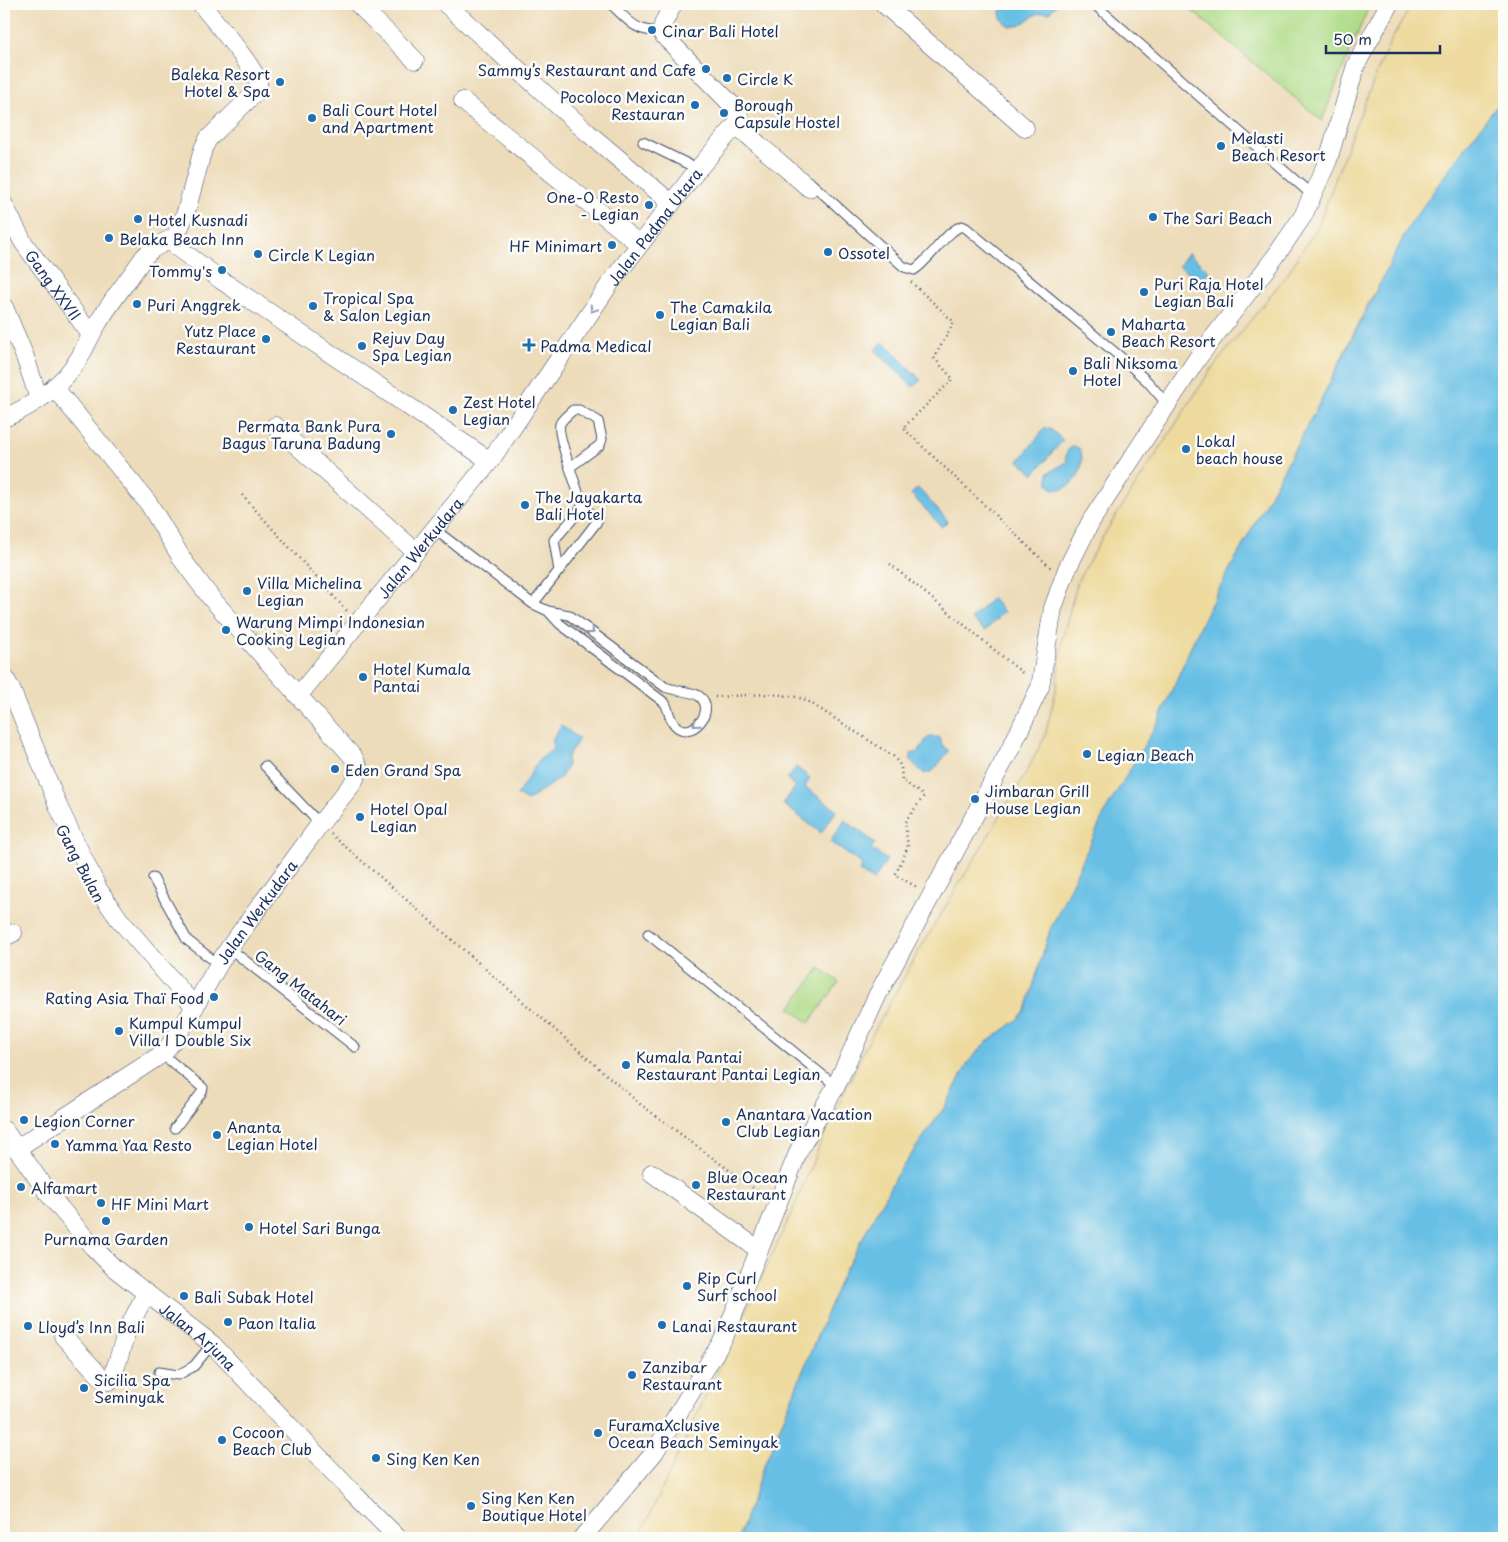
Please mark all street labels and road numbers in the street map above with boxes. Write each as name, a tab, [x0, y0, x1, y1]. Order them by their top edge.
street label: Jalan Padma Utara	[601, 162, 707, 290]
street label: Gang XXVII	[20, 244, 87, 324]
street label: Jalan Werkudara	[371, 491, 468, 603]
street label: Gang Bulan	[51, 820, 111, 906]
street label: Jalan Werkudara	[210, 854, 302, 968]
street label: Gang Matahari	[250, 944, 352, 1030]
street label: Jalan Arjuna	[155, 1296, 242, 1375]

